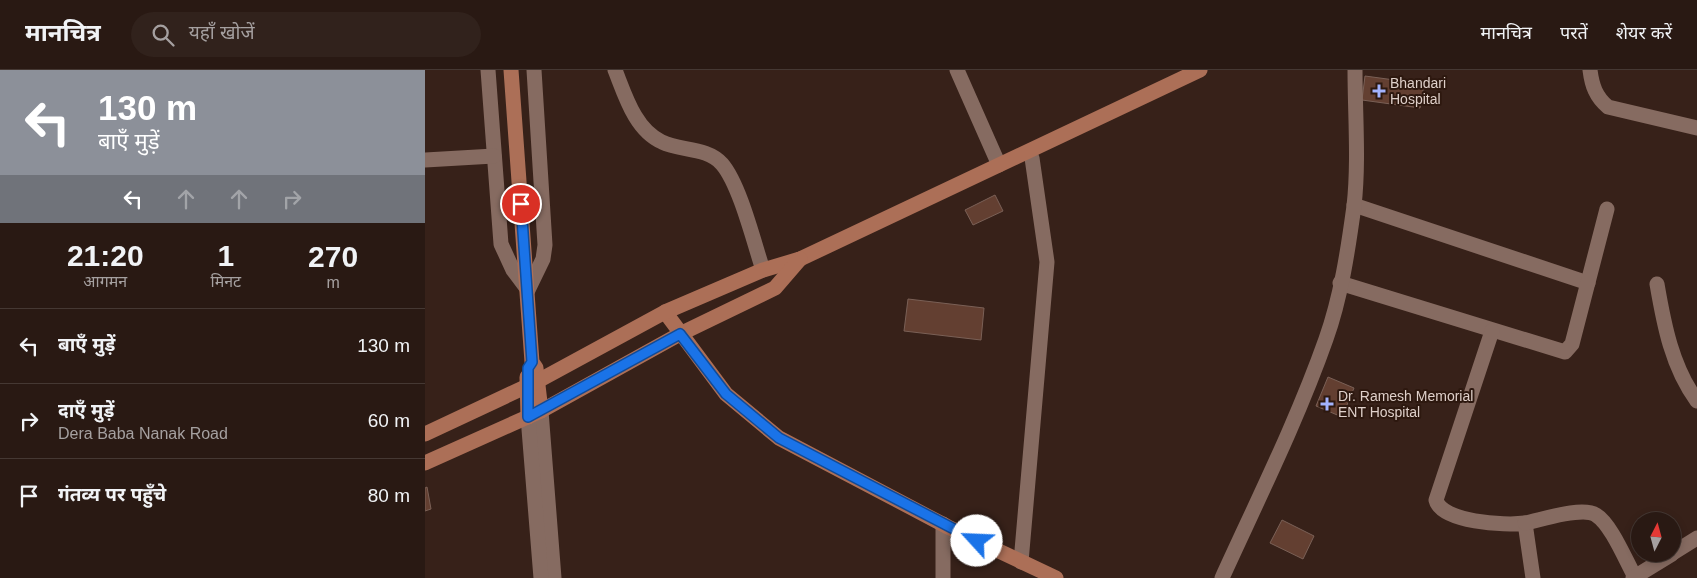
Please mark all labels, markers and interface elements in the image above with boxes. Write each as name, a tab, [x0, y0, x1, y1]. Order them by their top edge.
search box	[131, 12, 481, 57]
text: मानचित्र	[25, 19, 101, 46]
icon: search	[149, 21, 177, 49]
text: यहाँ खोजें	[189, 22, 255, 43]
text: मानचित्र	[1480, 23, 1532, 43]
text: परतें	[1560, 23, 1588, 43]
text: शेयर करें	[1616, 23, 1672, 43]
place label: Bhandari Hospital	[1390, 75, 1446, 107]
marker: Bhandari Hospital	[1372, 84, 1386, 98]
text: 130 m	[98, 88, 197, 127]
icon: left	[15, 90, 80, 155]
text: बाएँ मुड़ें	[98, 129, 159, 154]
pin	[500, 183, 542, 225]
icon: left	[119, 185, 147, 213]
icon: ahead	[172, 185, 200, 213]
icon: ahead	[225, 185, 253, 213]
icon: right	[278, 185, 306, 213]
icon: arrive	[507, 190, 535, 218]
text: 21:20	[67, 239, 144, 272]
text: 1	[217, 239, 234, 272]
text: 270	[308, 240, 358, 273]
text: आगमन	[83, 273, 127, 290]
text: मिनट	[210, 273, 241, 290]
text: m	[326, 274, 340, 291]
icon: left	[15, 332, 43, 360]
text: बाएँ मुड़ें	[58, 334, 115, 355]
text: 130 m	[357, 335, 410, 356]
place label: Dr. Ramesh Memorial ENT Hospital	[1338, 388, 1473, 420]
marker: Dr. Ramesh Memorial ENT Hospital	[1320, 397, 1334, 411]
text: दाएँ मुड़ें	[58, 400, 114, 421]
icon: right	[15, 407, 43, 435]
text: 60 m	[368, 410, 410, 431]
text: Dera Baba Nanak Road	[58, 425, 228, 442]
icon: arrive	[15, 482, 43, 510]
text: गंतव्य पर पहुँचे	[58, 484, 166, 505]
text: 80 m	[368, 485, 410, 506]
north arrow	[1631, 512, 1681, 562]
map controls	[1631, 512, 1681, 562]
position arrow	[950, 514, 1002, 566]

